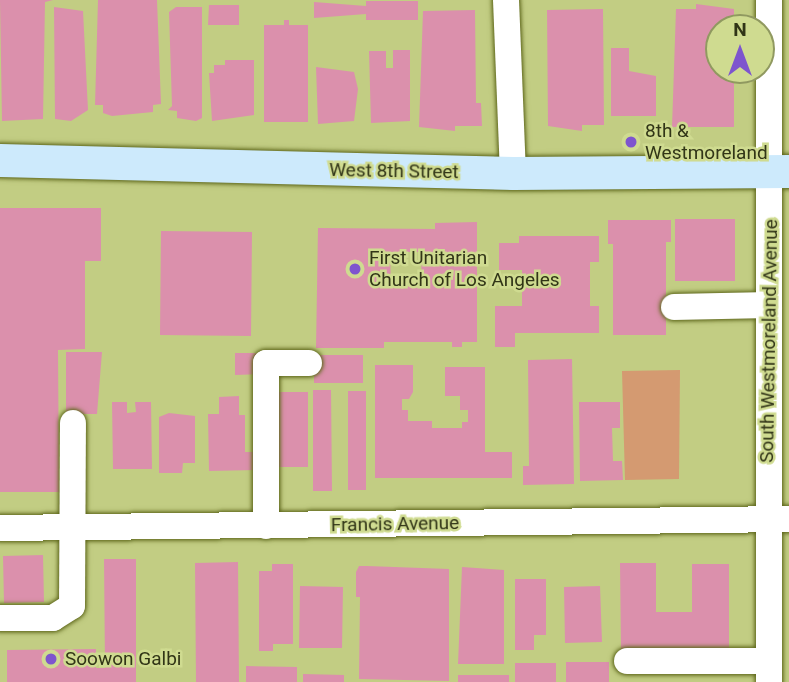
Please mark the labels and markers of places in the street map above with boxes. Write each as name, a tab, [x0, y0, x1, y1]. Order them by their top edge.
place label: 8th & Westmoreland	[645, 120, 768, 164]
marker: 8th & Westmoreland	[623, 134, 639, 150]
place label: First Unitarian Church of Los Angeles	[369, 247, 560, 291]
marker: First Unitarian Church of Los Angeles	[347, 261, 363, 277]
place label: Soowon Galbi	[65, 648, 181, 670]
marker: Soowon Galbi	[43, 651, 59, 667]

